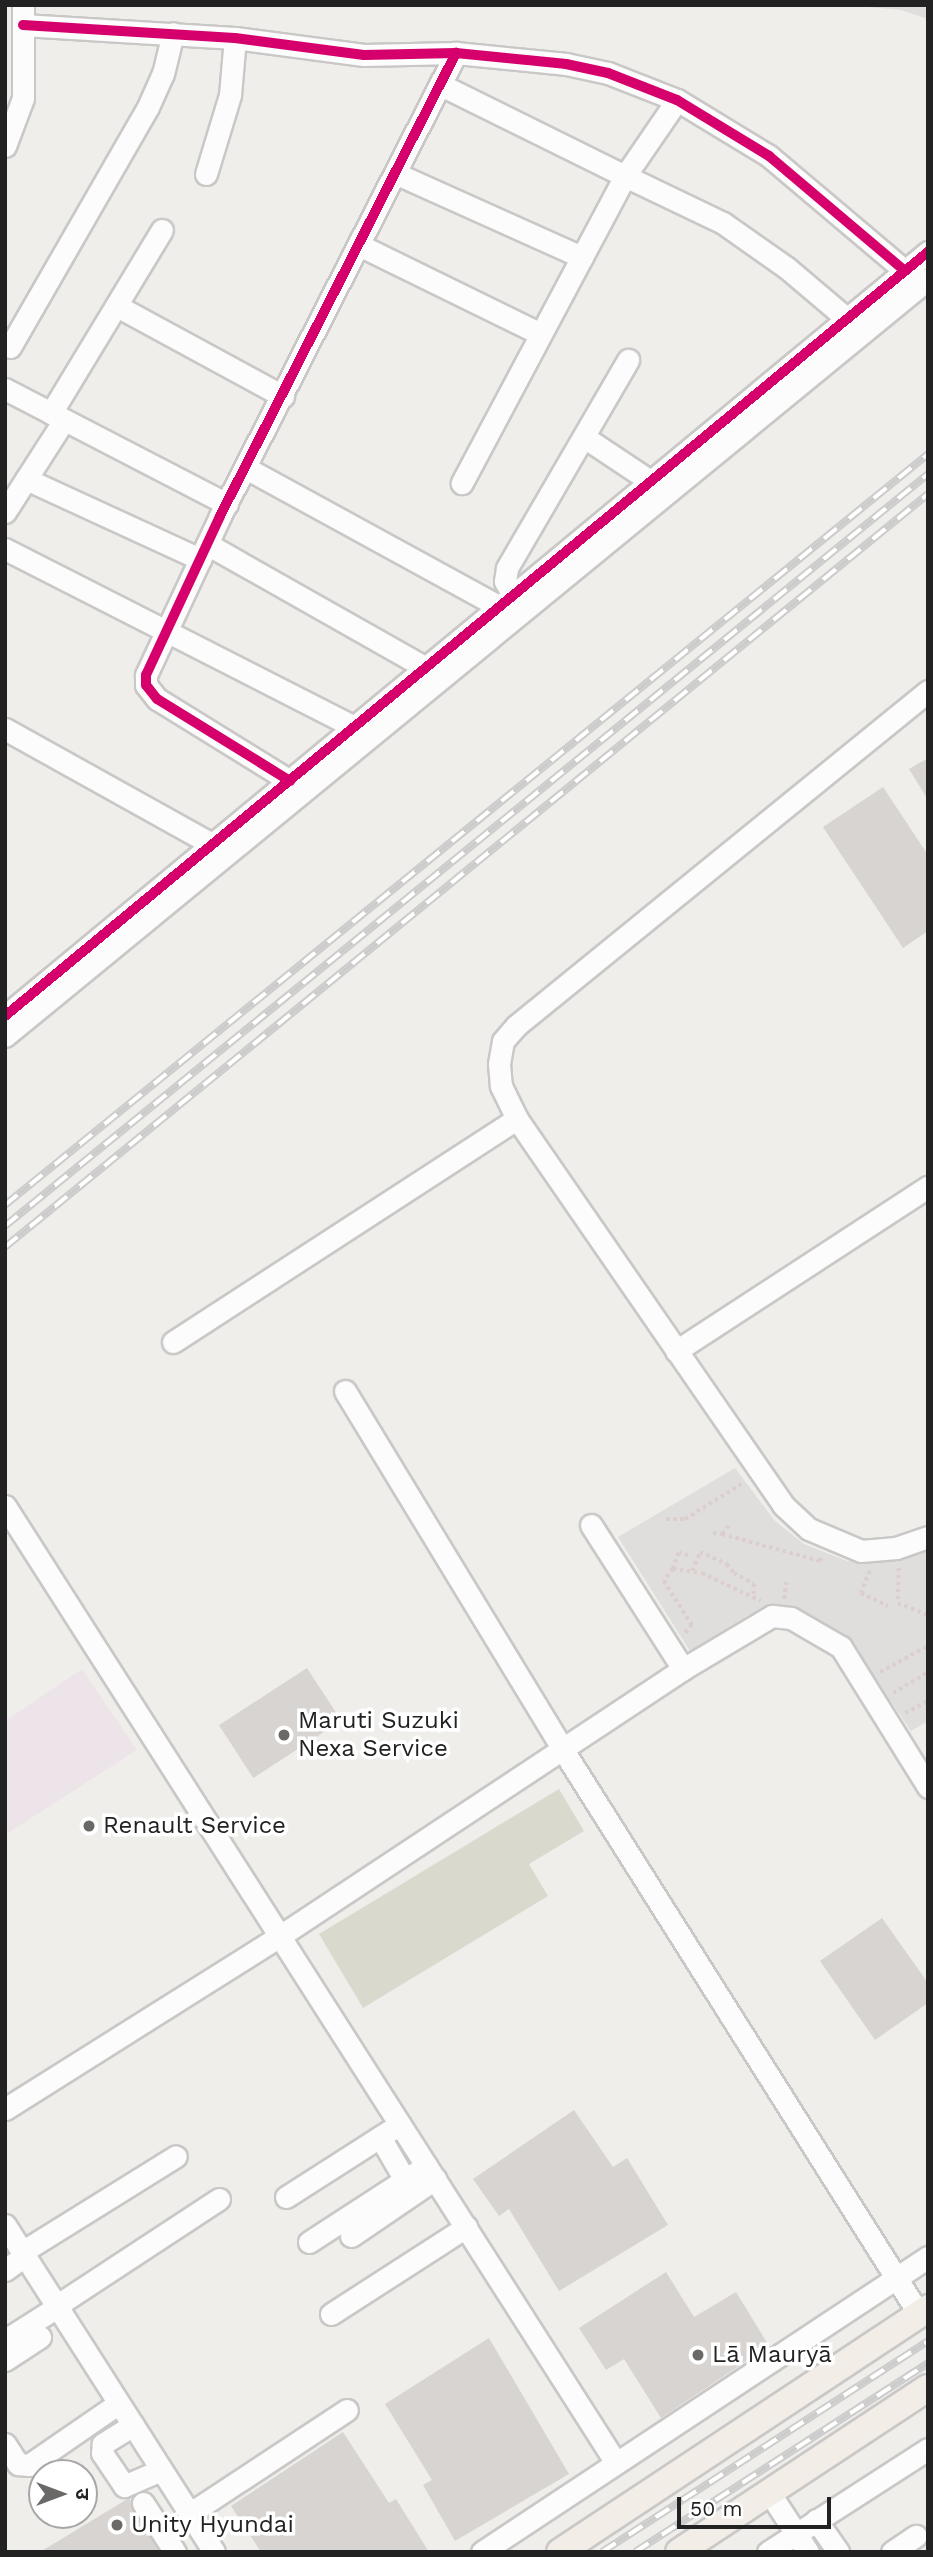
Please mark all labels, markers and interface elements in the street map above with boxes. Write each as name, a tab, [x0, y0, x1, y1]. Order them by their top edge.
place label: Maruti Suzuki Nexa Service	[298, 1707, 459, 1763]
marker: Maruti Suzuki Nexa Service	[276, 1727, 292, 1743]
place label: Renault Service	[103, 1812, 286, 1840]
marker: Renault Service	[81, 1818, 97, 1834]
place label: Lā Mauryā	[712, 2341, 832, 2369]
marker: Lā Mauryā	[690, 2347, 706, 2363]
north arrow	[28, 2459, 98, 2529]
scale bar	[681, 2484, 835, 2528]
text: उ	[71, 2488, 94, 2500]
text: 50 m	[690, 2496, 742, 2521]
place label: Unity Hyundai	[131, 2511, 294, 2539]
marker: Unity Hyundai	[109, 2517, 125, 2533]

